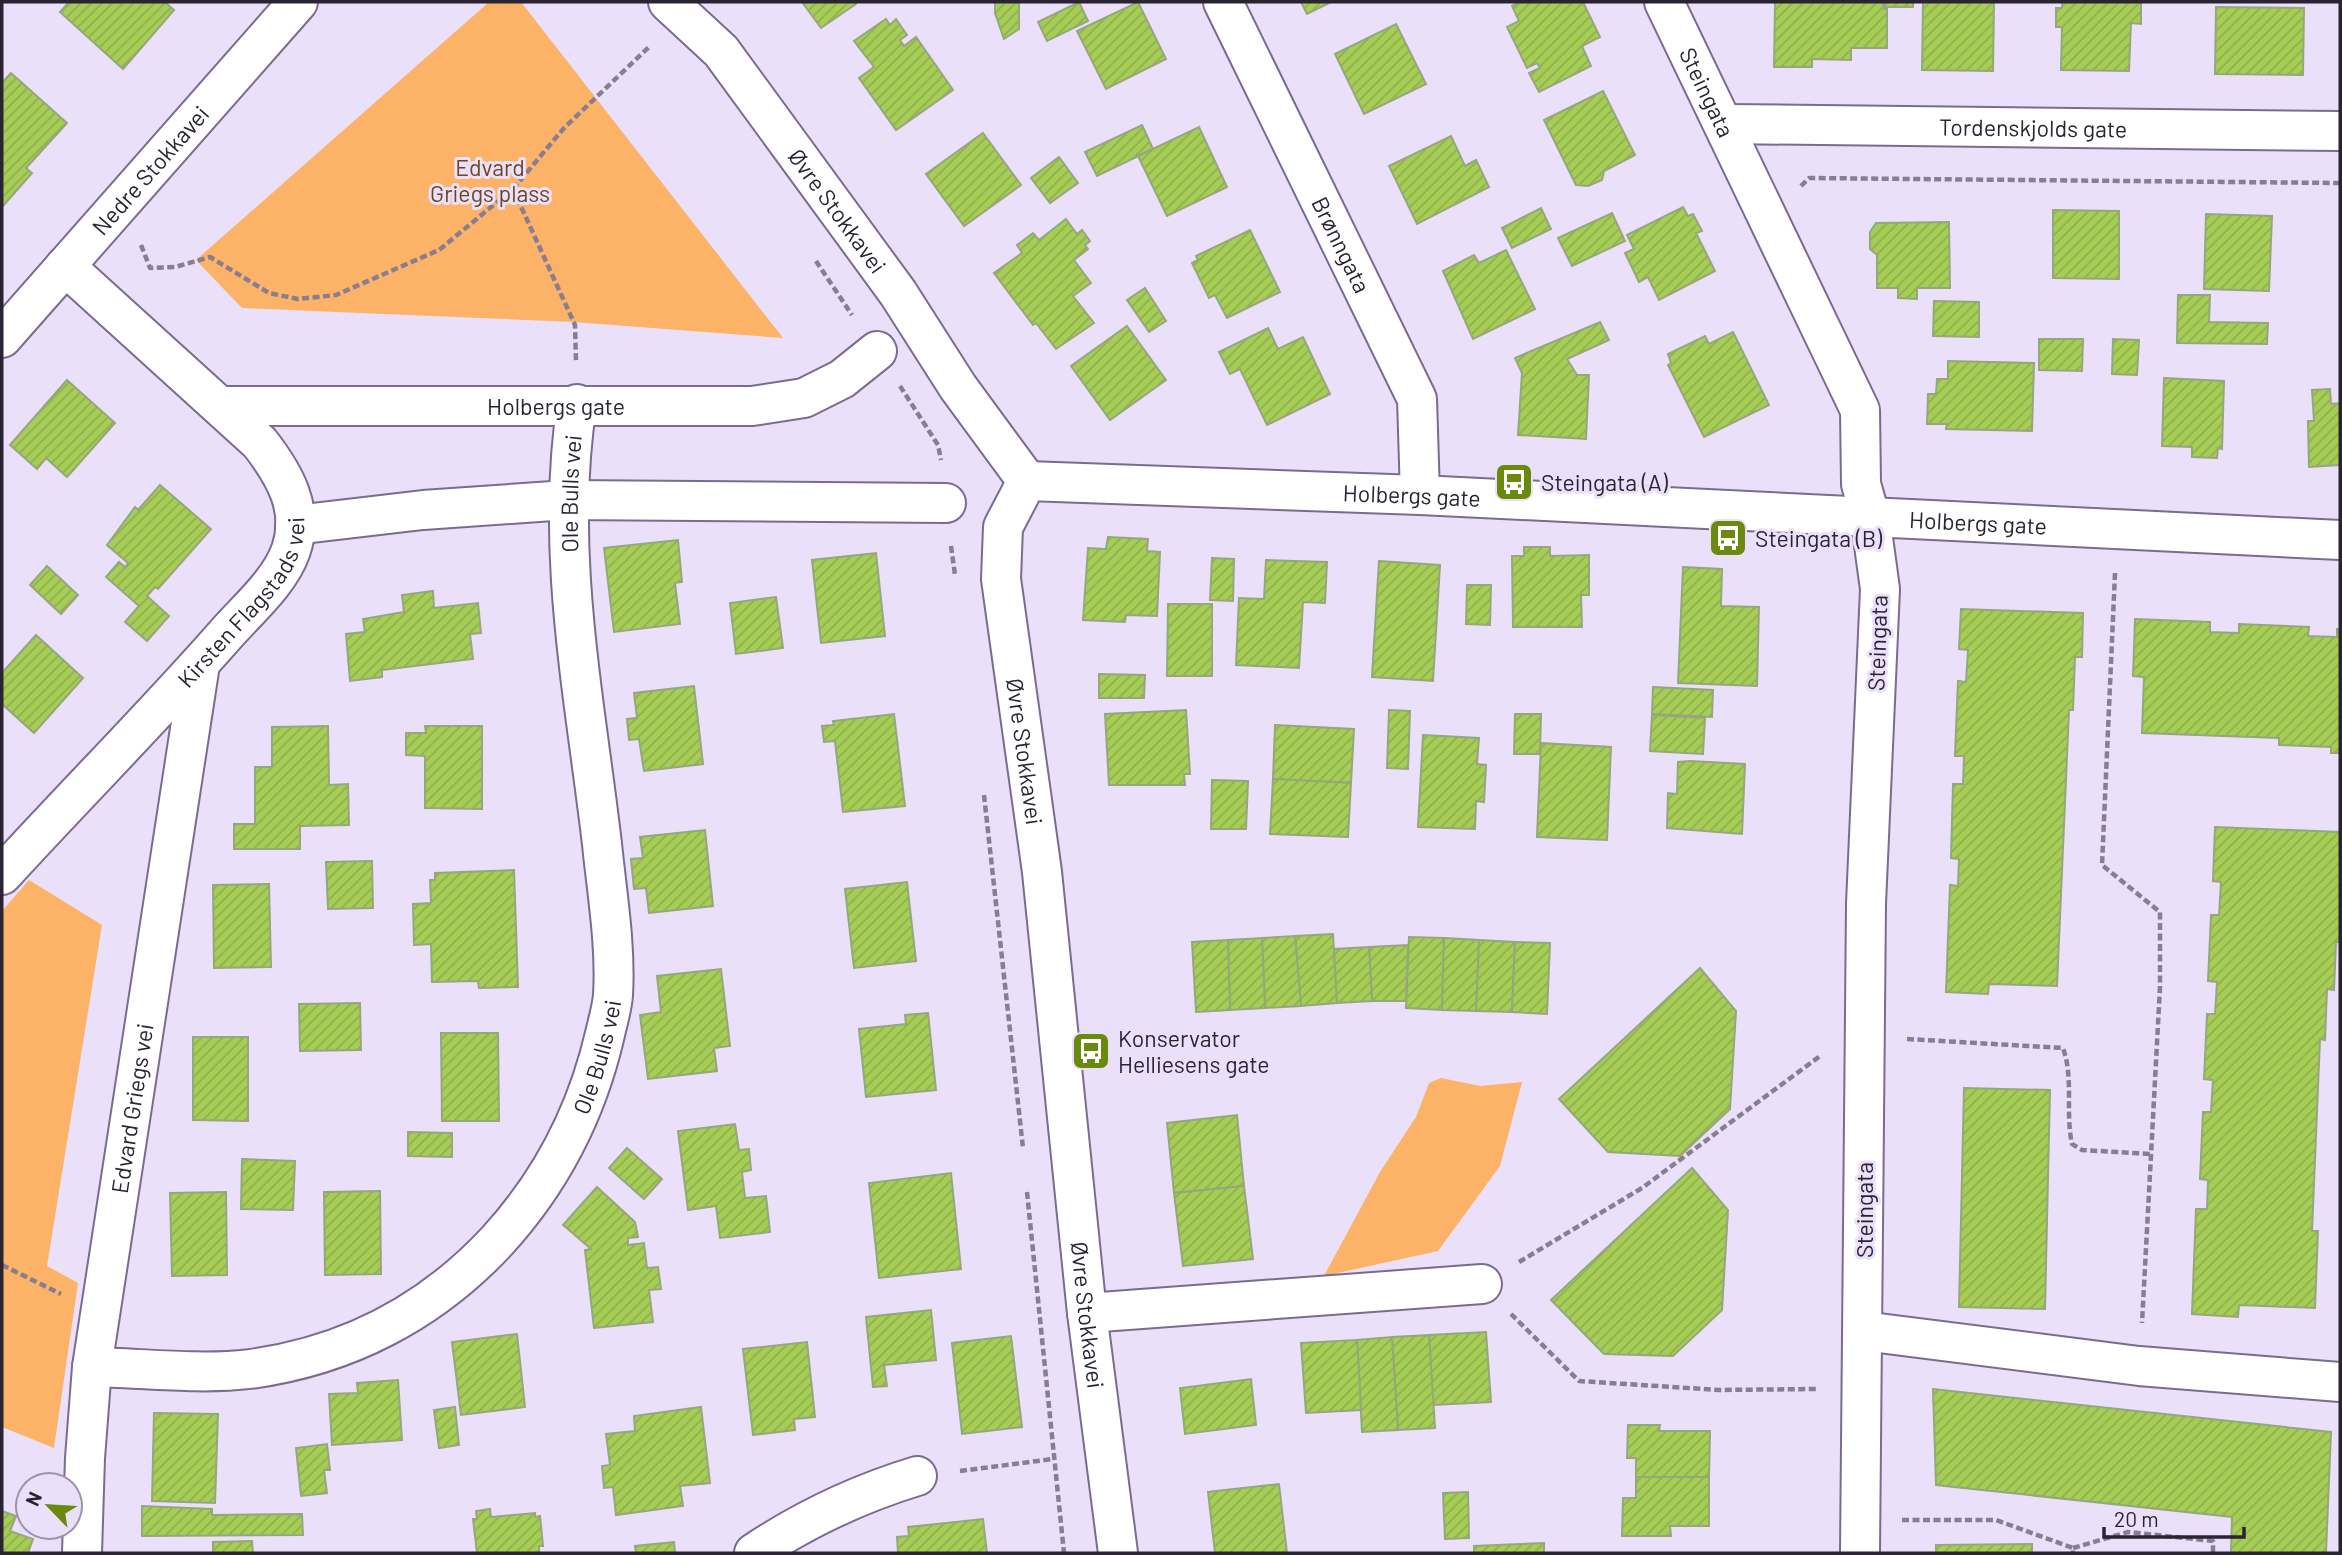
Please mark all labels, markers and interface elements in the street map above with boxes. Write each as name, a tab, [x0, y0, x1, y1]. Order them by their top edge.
street label: Steingata	[1674, 43, 1741, 142]
street label: Nedre Stokkavei	[86, 100, 214, 240]
street label: Tordenskjolds gate	[1939, 112, 2127, 143]
street label: Øvre Stokkavei	[783, 143, 893, 278]
park label: Edvard Griegs plass	[430, 153, 550, 207]
street label: Brønngata	[1306, 192, 1377, 297]
street label: Holbergs gate	[487, 392, 625, 420]
street label: Ole Bulls vei	[555, 433, 587, 553]
bus stop icon: Steingata (A)	[1493, 461, 1535, 503]
place label: Steingata (A)	[1541, 468, 1669, 496]
street label: Holbergs gate	[1342, 478, 1481, 512]
street label: Holbergs gate	[1909, 505, 2048, 540]
street label: Kirsten Flagstads vei	[171, 516, 310, 693]
bus stop icon: Steingata (B)	[1707, 517, 1749, 559]
place label: Steingata (B)	[1755, 524, 1883, 552]
street label: Steingata	[1861, 595, 1893, 691]
street label: Øvre Stokkavei	[1001, 676, 1049, 826]
street label: Ole Bulls vei	[567, 998, 626, 1118]
street label: Edvard Griegs vei	[105, 1021, 159, 1195]
place label: Konservator Helliesens gate	[1118, 1024, 1269, 1078]
bus stop icon: Konservator Helliesens gate	[1070, 1030, 1112, 1072]
street label: Steingata	[1850, 1162, 1878, 1258]
street label: Øvre Stokkavei	[1066, 1240, 1111, 1390]
north arrow	[14, 1471, 84, 1541]
text: N	[20, 1488, 46, 1509]
scale bar	[2104, 1496, 2244, 1540]
text: 20 m	[2114, 1506, 2159, 1531]

